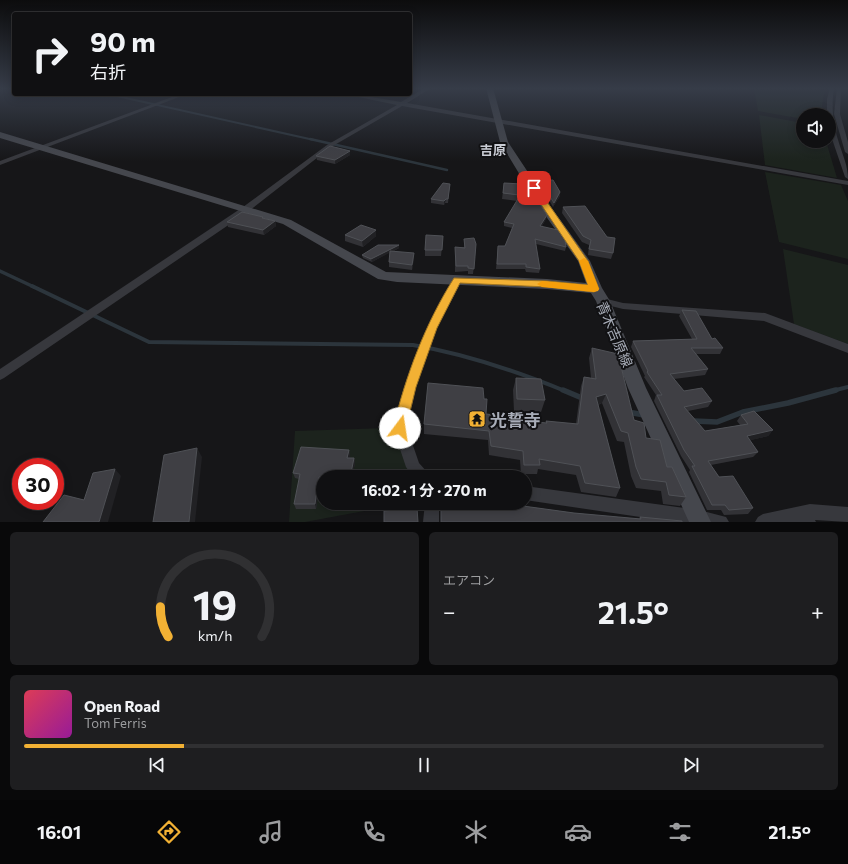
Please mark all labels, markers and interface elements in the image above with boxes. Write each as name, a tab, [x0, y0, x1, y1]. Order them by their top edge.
text: 90 m	[90, 24, 156, 58]
icon: right	[24, 28, 76, 80]
text: 右折	[90, 61, 126, 83]
map controls	[796, 108, 836, 148]
button: sound	[796, 108, 836, 148]
district label: 吉原	[480, 142, 506, 158]
pin	[517, 171, 551, 205]
icon: arrive	[523, 177, 545, 199]
street label: 青木吉原線	[594, 298, 636, 370]
position arrow	[379, 407, 421, 449]
temple icon: 光誓寺	[467, 409, 487, 429]
place label: 光誓寺	[490, 409, 541, 430]
speed limit sign: 30	[12, 458, 64, 510]
text: 16:02 · 1 分 · 270 m	[362, 481, 486, 499]
text: エアコン	[443, 572, 495, 588]
text: 19	[192, 577, 237, 628]
text: 21.5°	[598, 593, 669, 630]
text: −	[443, 598, 456, 625]
text: +	[811, 598, 824, 625]
text: km/h	[197, 625, 232, 643]
text: Open Road	[84, 697, 160, 715]
text: Tom Ferris	[84, 715, 147, 731]
icon: previous	[146, 754, 168, 776]
icon: pause	[413, 754, 435, 776]
icon: next	[680, 754, 702, 776]
icon: directions	[155, 818, 183, 846]
icon: music	[257, 818, 285, 846]
icon: phone	[360, 818, 388, 846]
icon: climate	[462, 818, 490, 846]
icon: car	[564, 818, 592, 846]
icon: filters	[666, 818, 694, 846]
text: 16:01	[37, 821, 81, 843]
text: 21.5°	[768, 821, 811, 843]

